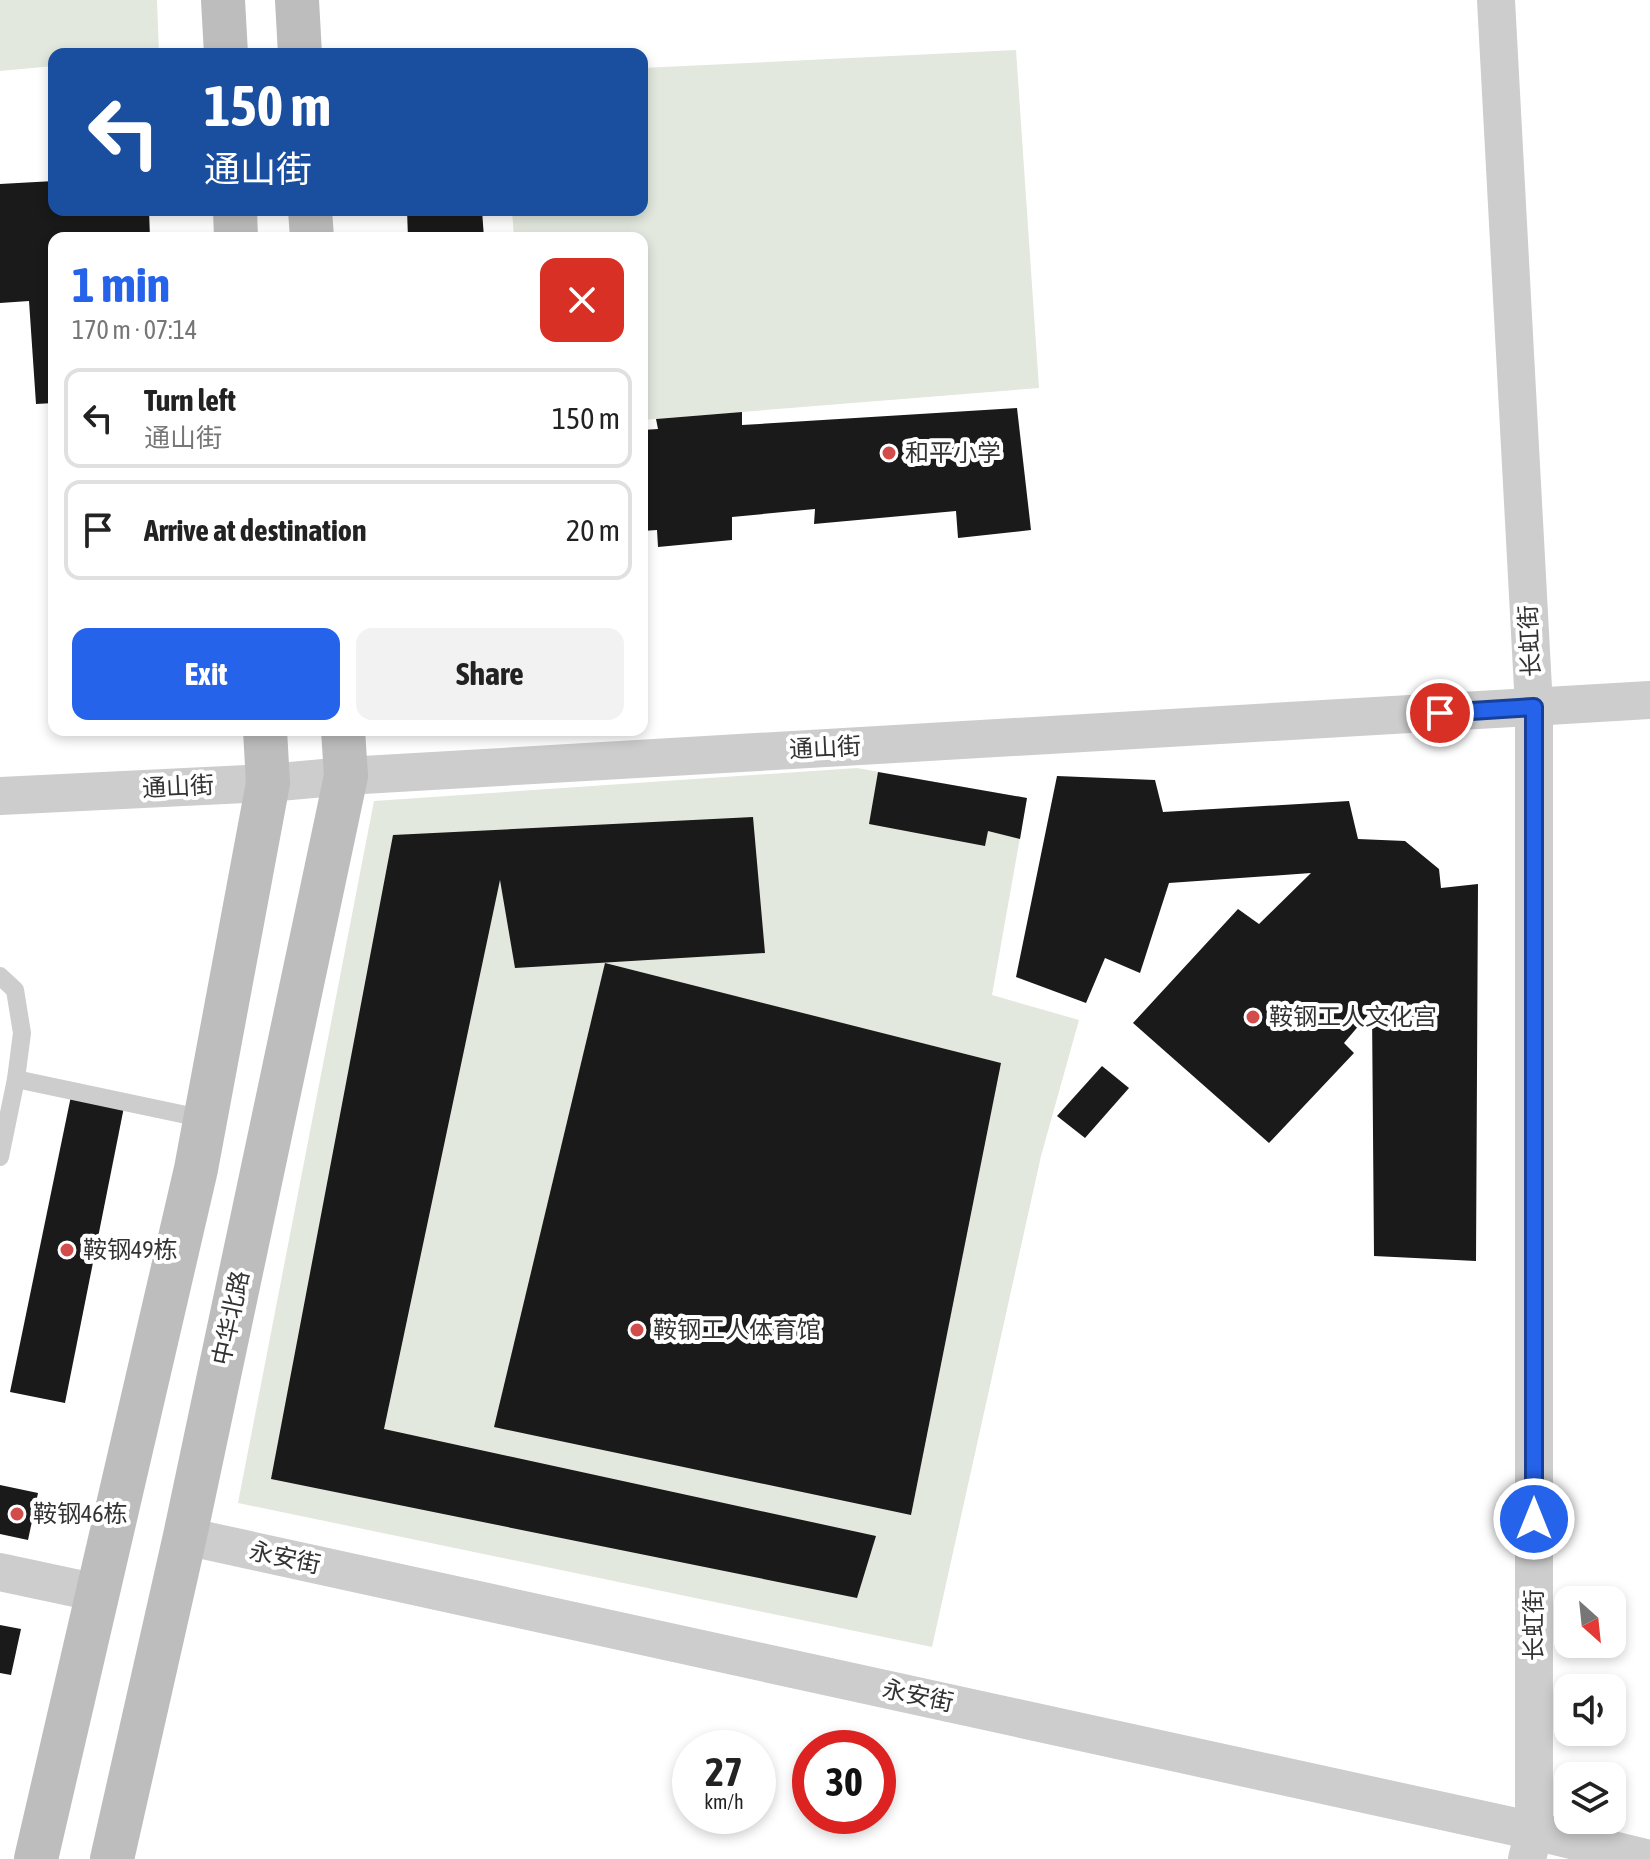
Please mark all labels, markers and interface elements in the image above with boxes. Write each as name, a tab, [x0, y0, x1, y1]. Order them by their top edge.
text: 150 m	[204, 74, 331, 138]
icon: left	[72, 80, 176, 184]
text: 通山街	[204, 148, 312, 190]
text: 1 min	[72, 257, 170, 312]
button: close	[540, 258, 624, 342]
text: 170 m · 07:14	[72, 315, 197, 345]
text: Turn left	[144, 383, 236, 417]
icon: left	[76, 396, 120, 440]
text: 150 m	[552, 401, 620, 435]
text: 通山街	[144, 423, 222, 453]
place label: 和平小学	[905, 439, 1001, 466]
marker: 和平小学	[880, 444, 898, 462]
icon: arrive	[76, 508, 120, 552]
text: Arrive at destination	[144, 513, 366, 547]
text: 20 m	[566, 513, 620, 547]
street label: 长虹街	[1514, 604, 1545, 678]
button: Exit	[72, 628, 340, 720]
button: Share	[356, 628, 624, 720]
pin	[1406, 679, 1474, 747]
icon: arrive	[1418, 691, 1462, 735]
street label: 通山街	[788, 732, 862, 763]
street label: 通山街	[141, 771, 215, 802]
place label: 鞍钢工人文化宫	[1269, 1003, 1437, 1030]
marker: 鞍钢工人文化宫	[1244, 1008, 1262, 1026]
place label: 鞍钢49栋	[83, 1236, 178, 1263]
marker: 鞍钢49栋	[58, 1241, 76, 1259]
street label: 中华北路	[207, 1268, 254, 1368]
place label: 鞍钢工人体育馆	[653, 1316, 821, 1343]
marker: 鞍钢工人体育馆	[628, 1321, 646, 1339]
position arrow	[1492, 1477, 1576, 1561]
place label: 鞍钢46栋	[33, 1500, 128, 1527]
marker: 鞍钢46栋	[8, 1505, 26, 1523]
street label: 永安街	[247, 1537, 323, 1578]
north arrow	[1554, 1586, 1626, 1658]
map controls	[1554, 1586, 1626, 1834]
street label: 长虹街	[1520, 1589, 1547, 1661]
button: sound	[1554, 1674, 1626, 1746]
street label: 永安街	[880, 1675, 956, 1716]
speed limit sign: 30	[792, 1730, 896, 1834]
text: 27	[705, 1749, 743, 1794]
button: layers	[1554, 1762, 1626, 1834]
text: km/h	[704, 1790, 744, 1813]

